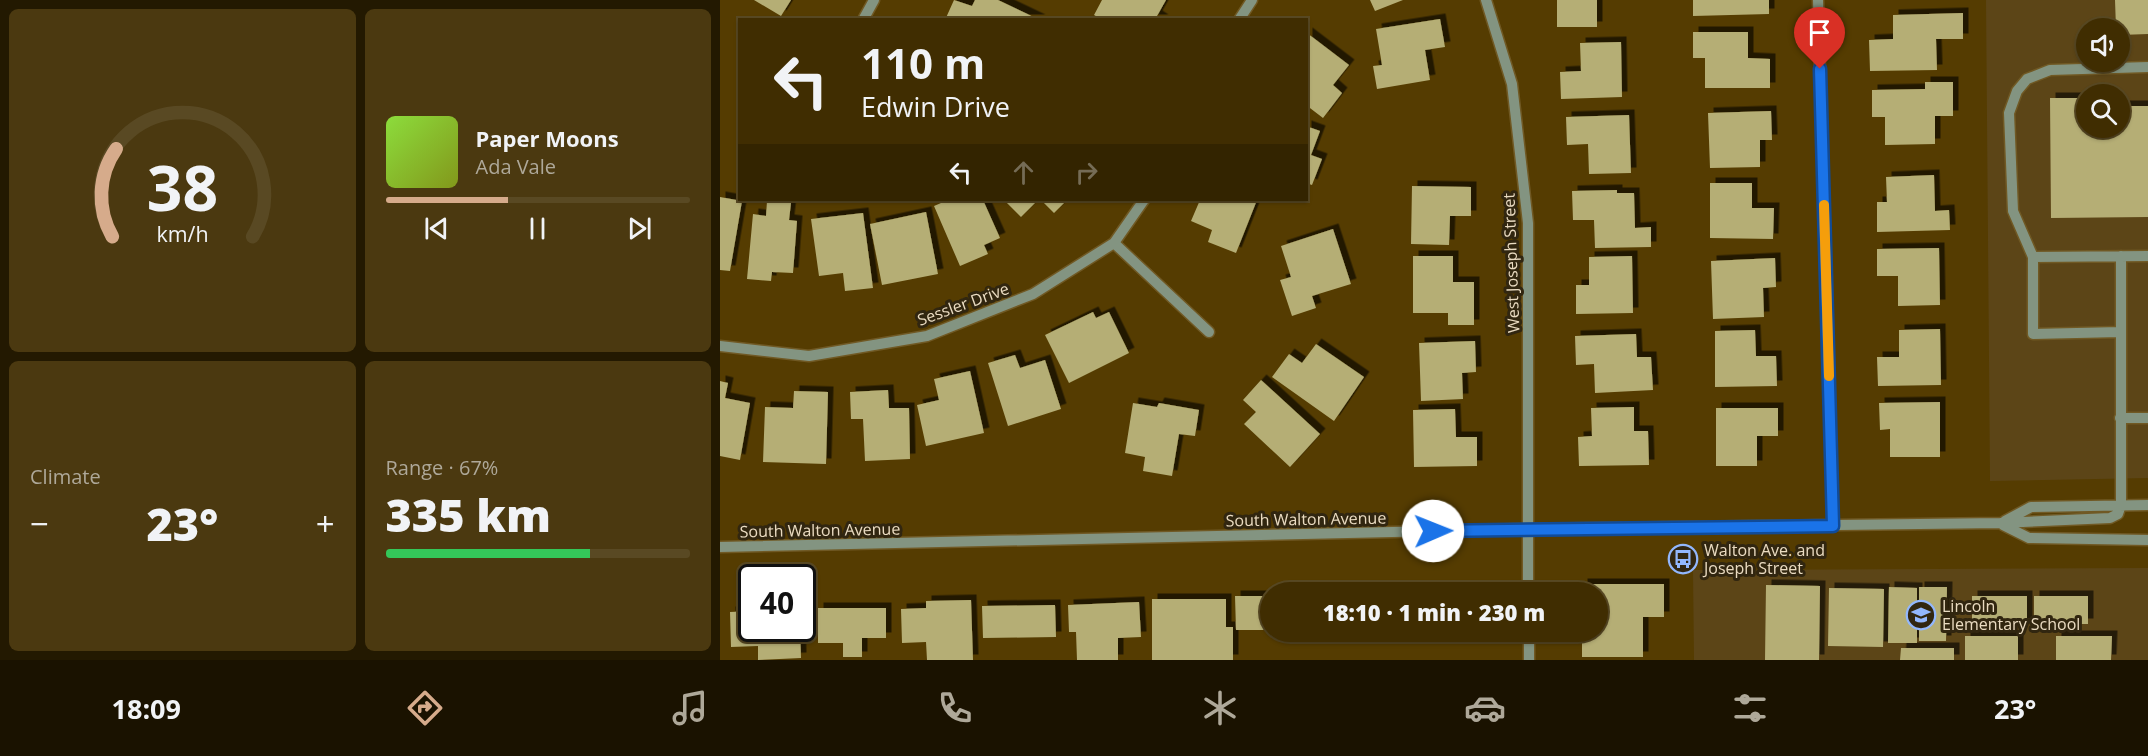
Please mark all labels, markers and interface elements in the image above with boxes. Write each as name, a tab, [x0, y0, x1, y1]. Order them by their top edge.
pin	[1794, 7, 1845, 69]
icon: arrive	[1803, 16, 1836, 49]
map controls	[2076, 18, 2130, 138]
button: sound	[2076, 18, 2130, 72]
text: 110 m	[861, 34, 985, 91]
icon: left	[762, 42, 840, 120]
button: search	[2076, 84, 2130, 138]
text: Edwin Drive	[861, 88, 1010, 125]
text: Paper Moons	[476, 123, 619, 153]
text: 38	[147, 145, 218, 230]
text: Ada Vale	[476, 153, 556, 180]
icon: left	[944, 156, 977, 189]
icon: ahead	[1007, 156, 1040, 189]
icon: right	[1070, 156, 1103, 189]
street label: West Joseph Street	[1498, 192, 1524, 333]
icon: previous	[420, 212, 453, 245]
icon: pause	[521, 212, 554, 245]
icon: next	[623, 212, 656, 245]
text: km/h	[156, 220, 208, 249]
street label: Sessler Drive	[914, 277, 1012, 331]
text: Range · 67%	[386, 454, 498, 481]
text: Climate	[30, 463, 101, 490]
text: 335 km	[386, 484, 551, 545]
text: 23°	[146, 493, 218, 554]
position arrow	[1401, 499, 1465, 563]
text: −	[30, 501, 49, 546]
text: +	[316, 501, 335, 546]
street label: South Walton Avenue	[1226, 507, 1386, 531]
street label: South Walton Avenue	[740, 518, 900, 542]
place label: Walton Ave. and Joseph Street	[1702, 539, 1825, 579]
bus stop icon: Walton Ave. and Joseph Street	[1667, 543, 1699, 575]
speed limit sign: 40	[738, 564, 816, 642]
place label: Lincoln Elementary School	[1942, 595, 2080, 635]
text: 18:10 · 1 min · 230 m	[1323, 597, 1545, 627]
school or university icon: Lincoln Elementary School	[1905, 599, 1937, 631]
icon: directions	[404, 687, 446, 729]
icon: music	[669, 687, 711, 729]
icon: phone	[934, 687, 976, 729]
icon: climate	[1199, 687, 1241, 729]
icon: car	[1464, 687, 1506, 729]
icon: filters	[1729, 687, 1771, 729]
text: 18:09	[112, 690, 181, 727]
text: 23°	[1994, 690, 2036, 727]

